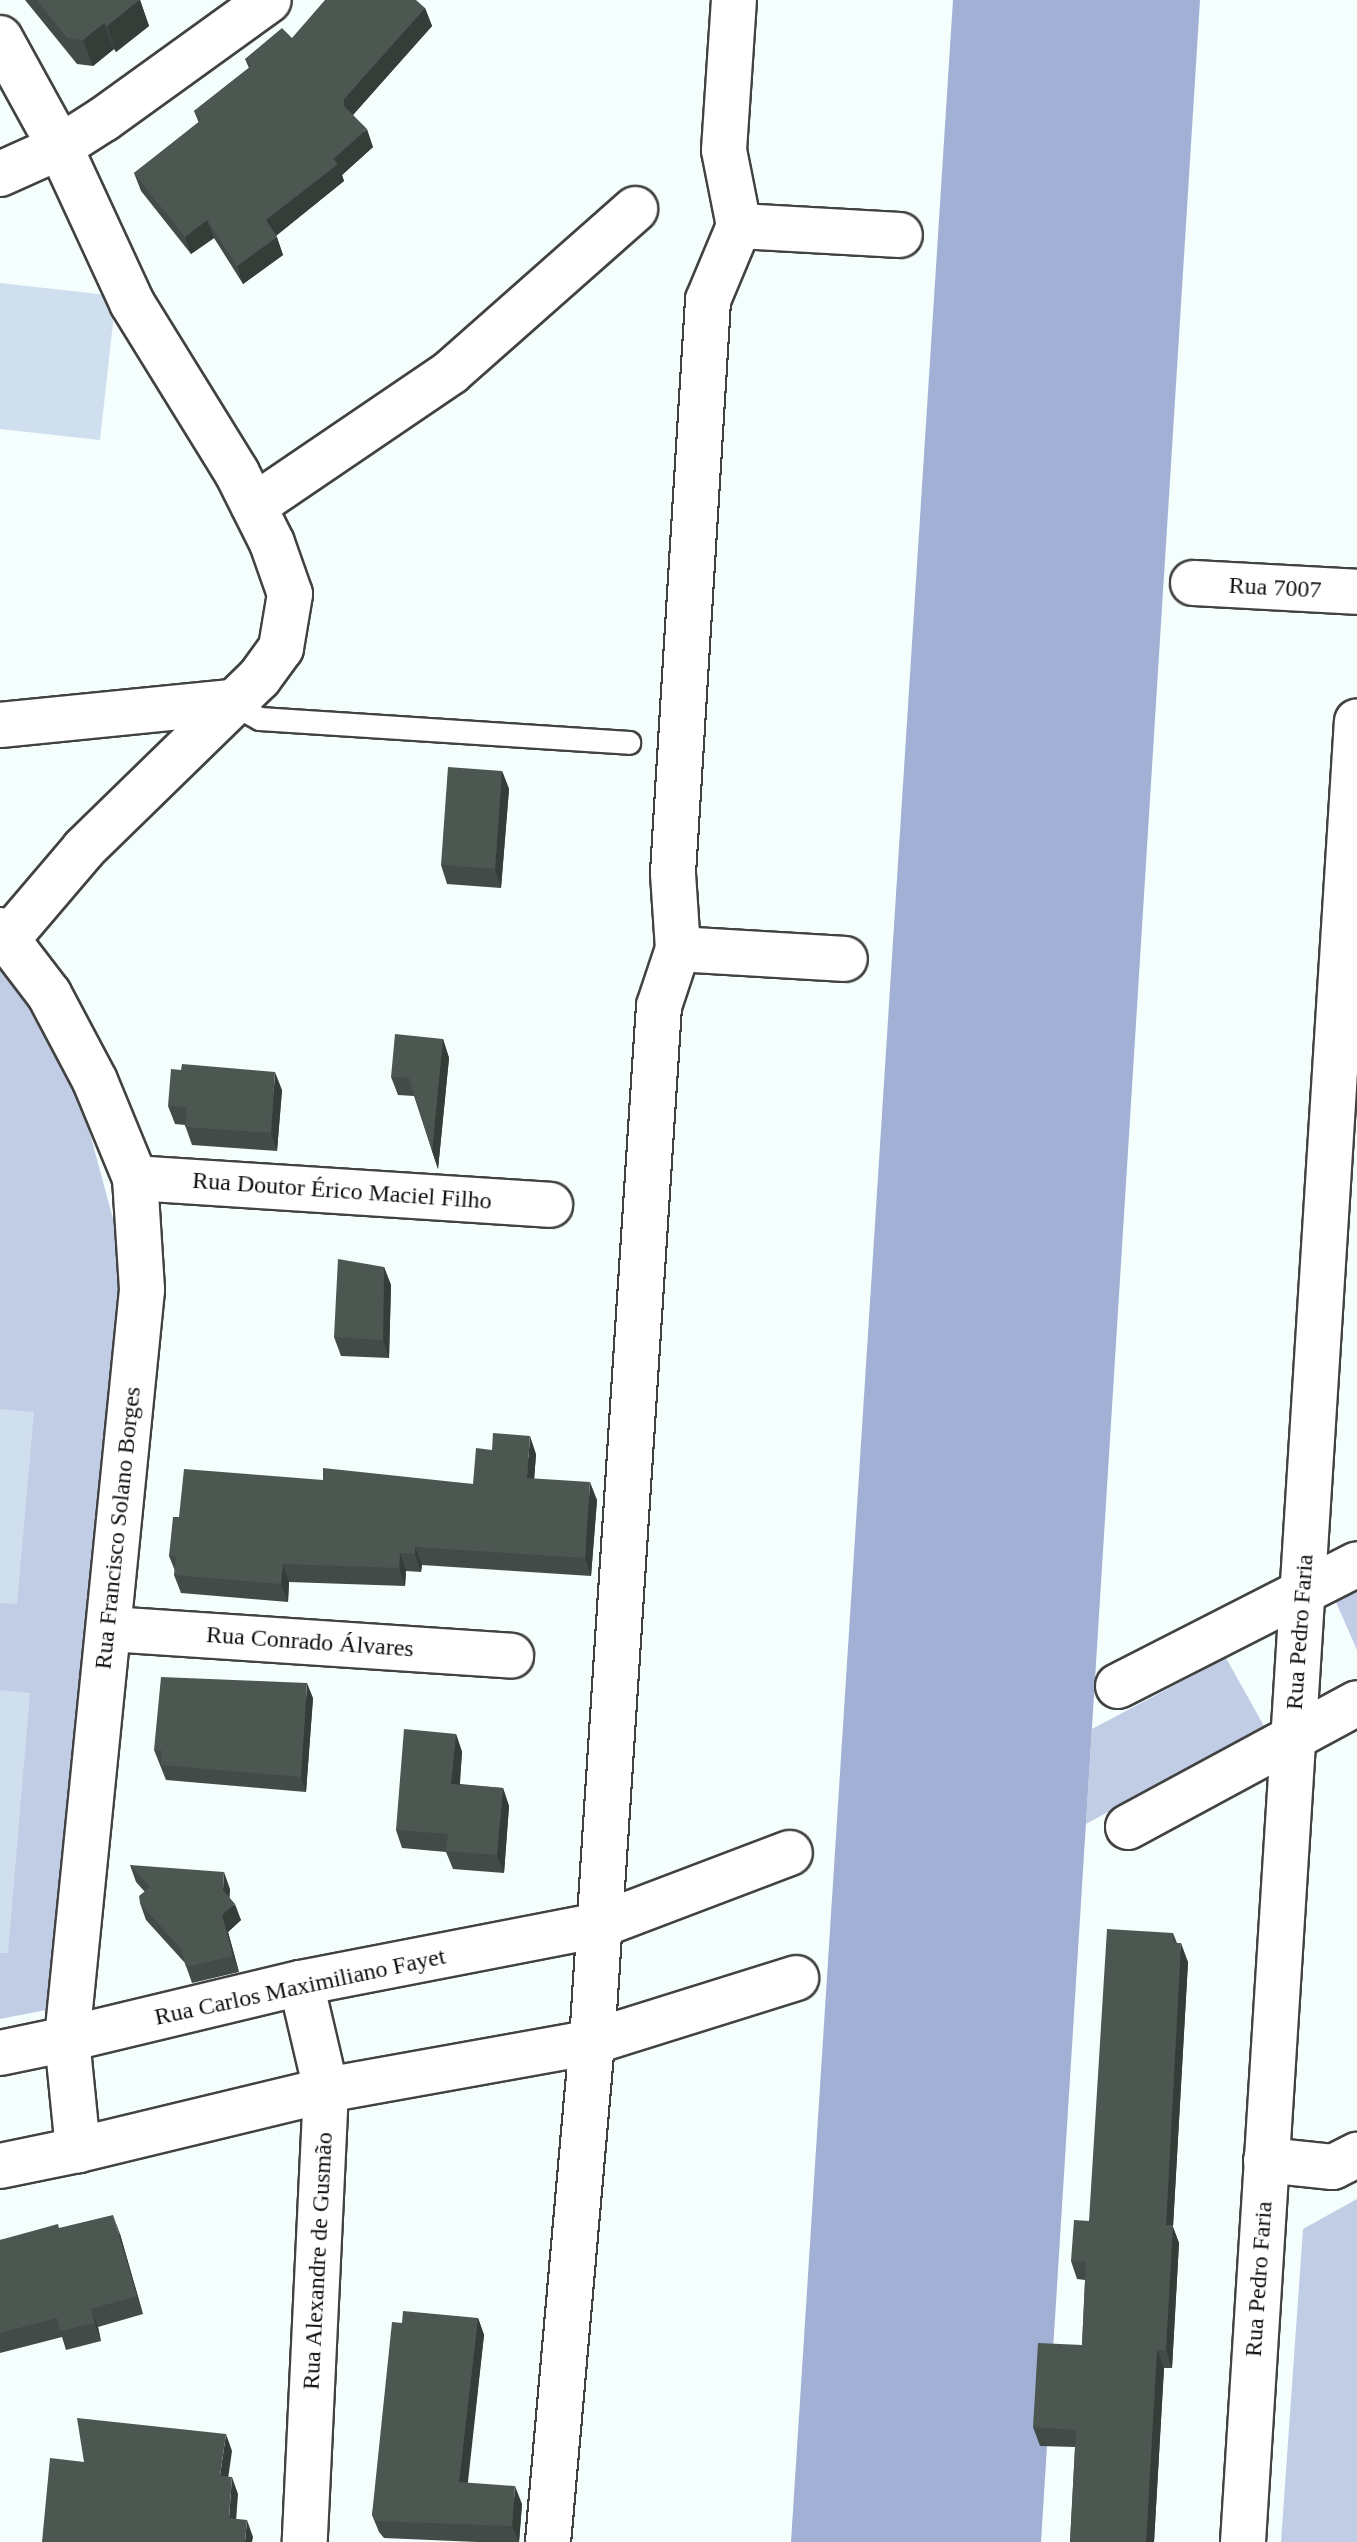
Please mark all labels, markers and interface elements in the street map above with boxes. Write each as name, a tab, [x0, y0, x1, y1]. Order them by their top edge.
street label: Rua 7007	[1228, 571, 1322, 605]
street label: Rua Doutor Érico Maciel Filho	[191, 1166, 493, 1216]
street label: Rua Francisco Solano Borges	[89, 1385, 147, 1671]
street label: Rua Pedro Faria	[1280, 1553, 1320, 1711]
street label: Rua Conrado Álvares	[205, 1620, 415, 1664]
street label: Rua Carlos Maximiliano Fayet	[152, 1942, 448, 2032]
street label: Rua Alexandre de Gusmão	[297, 2131, 339, 2391]
street label: Rua Pedro Faria	[1239, 2200, 1279, 2358]

